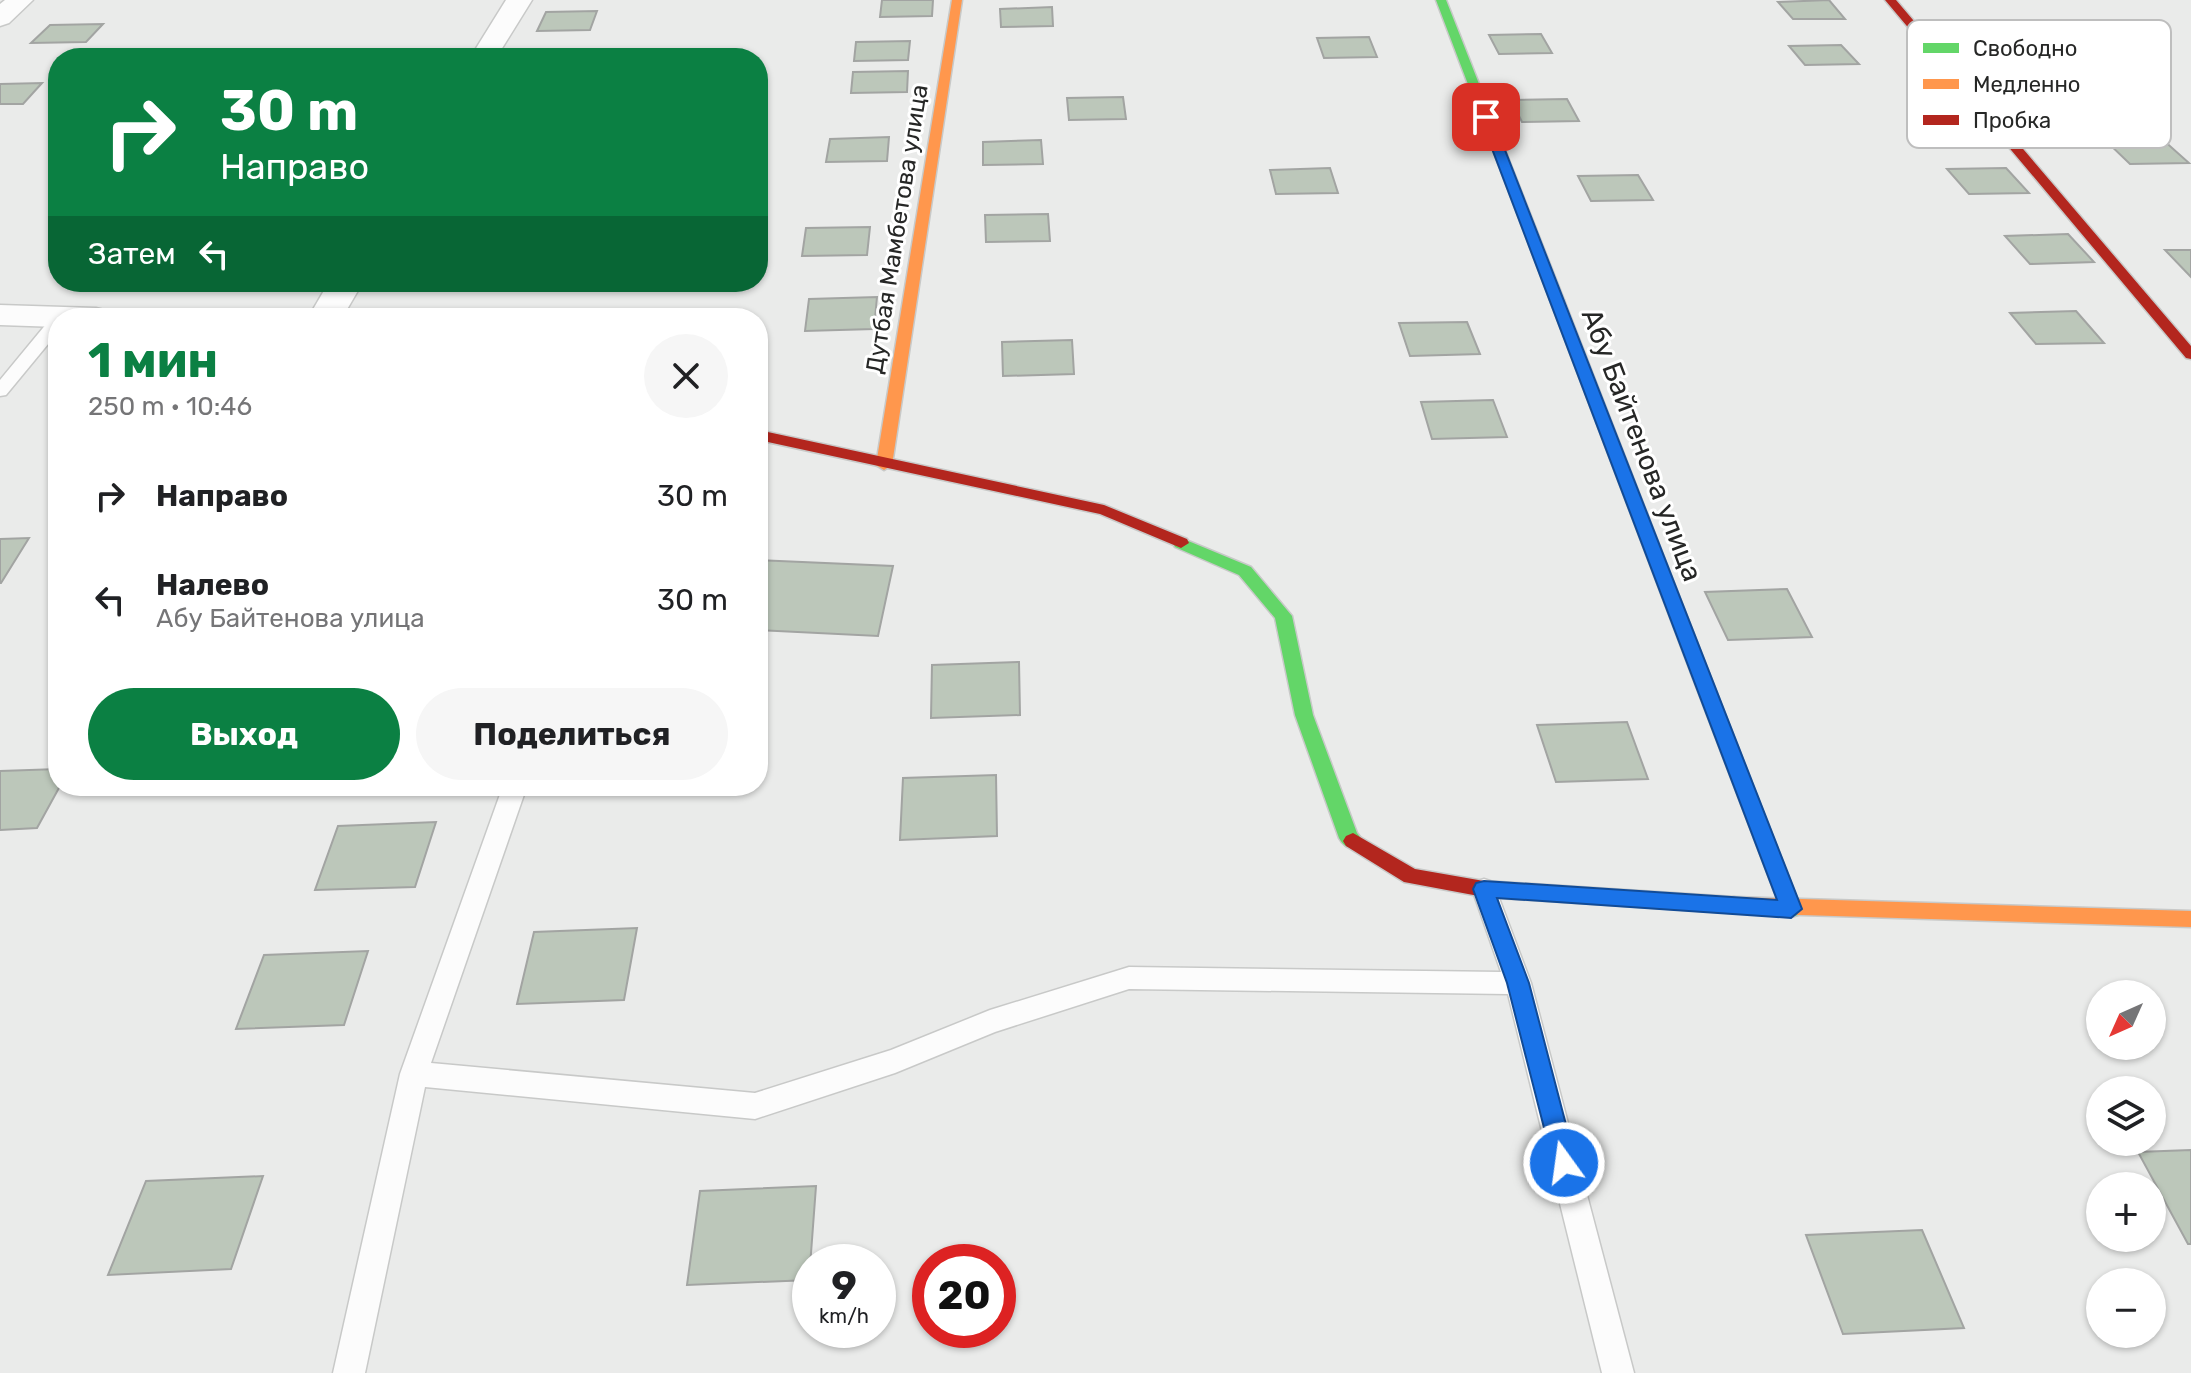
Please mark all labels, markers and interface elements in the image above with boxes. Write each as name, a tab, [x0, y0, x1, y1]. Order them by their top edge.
legend	[1907, 20, 2171, 148]
text: Свободно	[1973, 35, 2077, 62]
text: Медленно	[1973, 71, 2081, 98]
text: 30 m	[220, 78, 358, 144]
icon: right	[88, 80, 192, 184]
street label: Дутбая Мамбетова улица	[860, 82, 934, 376]
pin	[1452, 83, 1520, 151]
icon: arrive	[1464, 95, 1508, 139]
text: Пробка	[1973, 107, 2051, 134]
text: Направо	[220, 145, 369, 188]
icon: left	[192, 232, 236, 276]
text: Затем	[88, 236, 176, 272]
street label: Абу Байтенова улица	[1575, 304, 1709, 586]
text: 1 мин	[88, 332, 218, 389]
button: close	[644, 334, 728, 418]
text: 250 m · 10:46	[88, 391, 252, 422]
icon: right	[88, 474, 132, 518]
text: Направо	[156, 478, 288, 514]
text: 30 m	[657, 478, 728, 514]
text: Налево	[156, 567, 269, 603]
icon: left	[88, 578, 132, 622]
text: 30 m	[657, 582, 728, 618]
text: Абу Байтенова улица	[156, 603, 425, 634]
button: Выход	[88, 688, 400, 780]
button: Поделиться	[416, 688, 728, 780]
north arrow	[2086, 980, 2166, 1060]
map controls	[2086, 980, 2166, 1348]
button: layers	[2086, 1076, 2166, 1156]
position arrow	[1522, 1121, 1606, 1205]
button: +	[2086, 1172, 2166, 1252]
speed limit sign: 20	[912, 1244, 1016, 1348]
text: 9	[831, 1262, 857, 1309]
button: −	[2086, 1268, 2166, 1348]
text: km/h	[819, 1304, 869, 1328]

